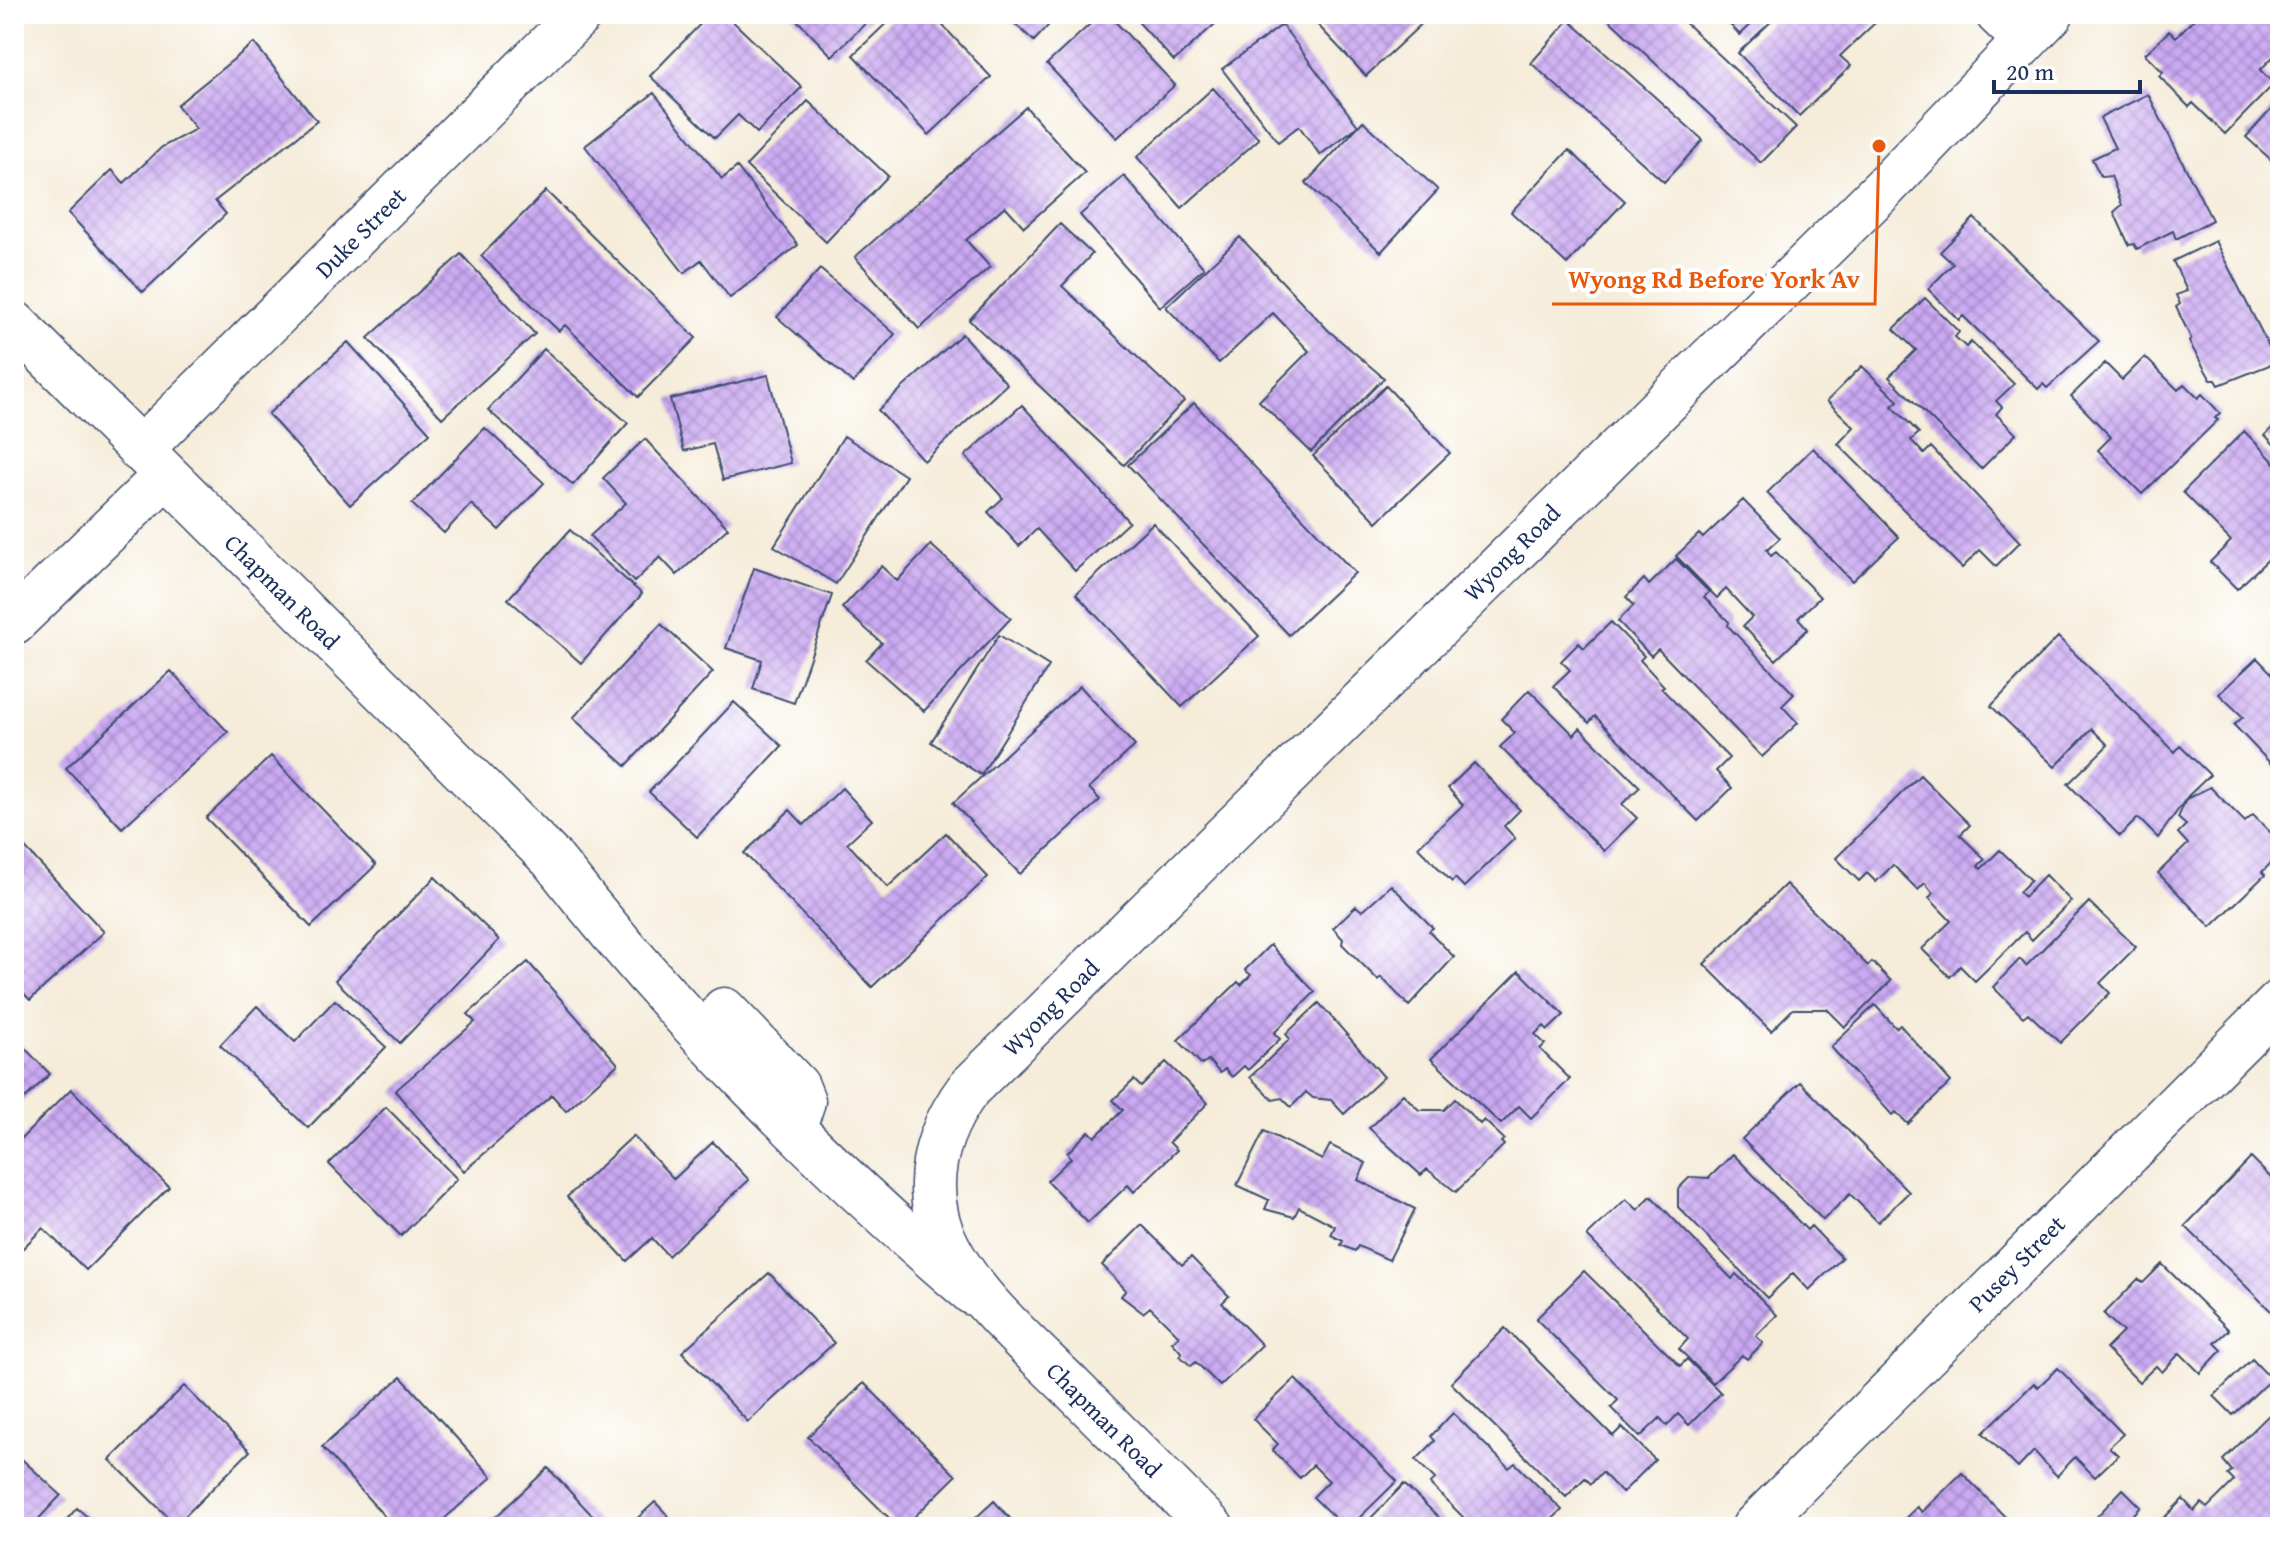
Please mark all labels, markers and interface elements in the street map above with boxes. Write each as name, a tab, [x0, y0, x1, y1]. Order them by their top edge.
scale bar	[1994, 44, 2140, 94]
text: 20 m	[2006, 54, 2054, 89]
street label: Duke Street	[307, 179, 415, 286]
callout: Wyong Rd Before York Av	[1552, 254, 1875, 304]
text: Wyong Rd Before York Av	[1568, 259, 1860, 298]
street label: Wyong Road	[1455, 496, 1568, 609]
street label: Chapman Road	[217, 526, 348, 657]
street label: Wyong Road	[994, 951, 1107, 1064]
street label: Pusey Street	[1960, 1207, 2073, 1320]
street label: Chapman Road	[1039, 1354, 1170, 1485]

